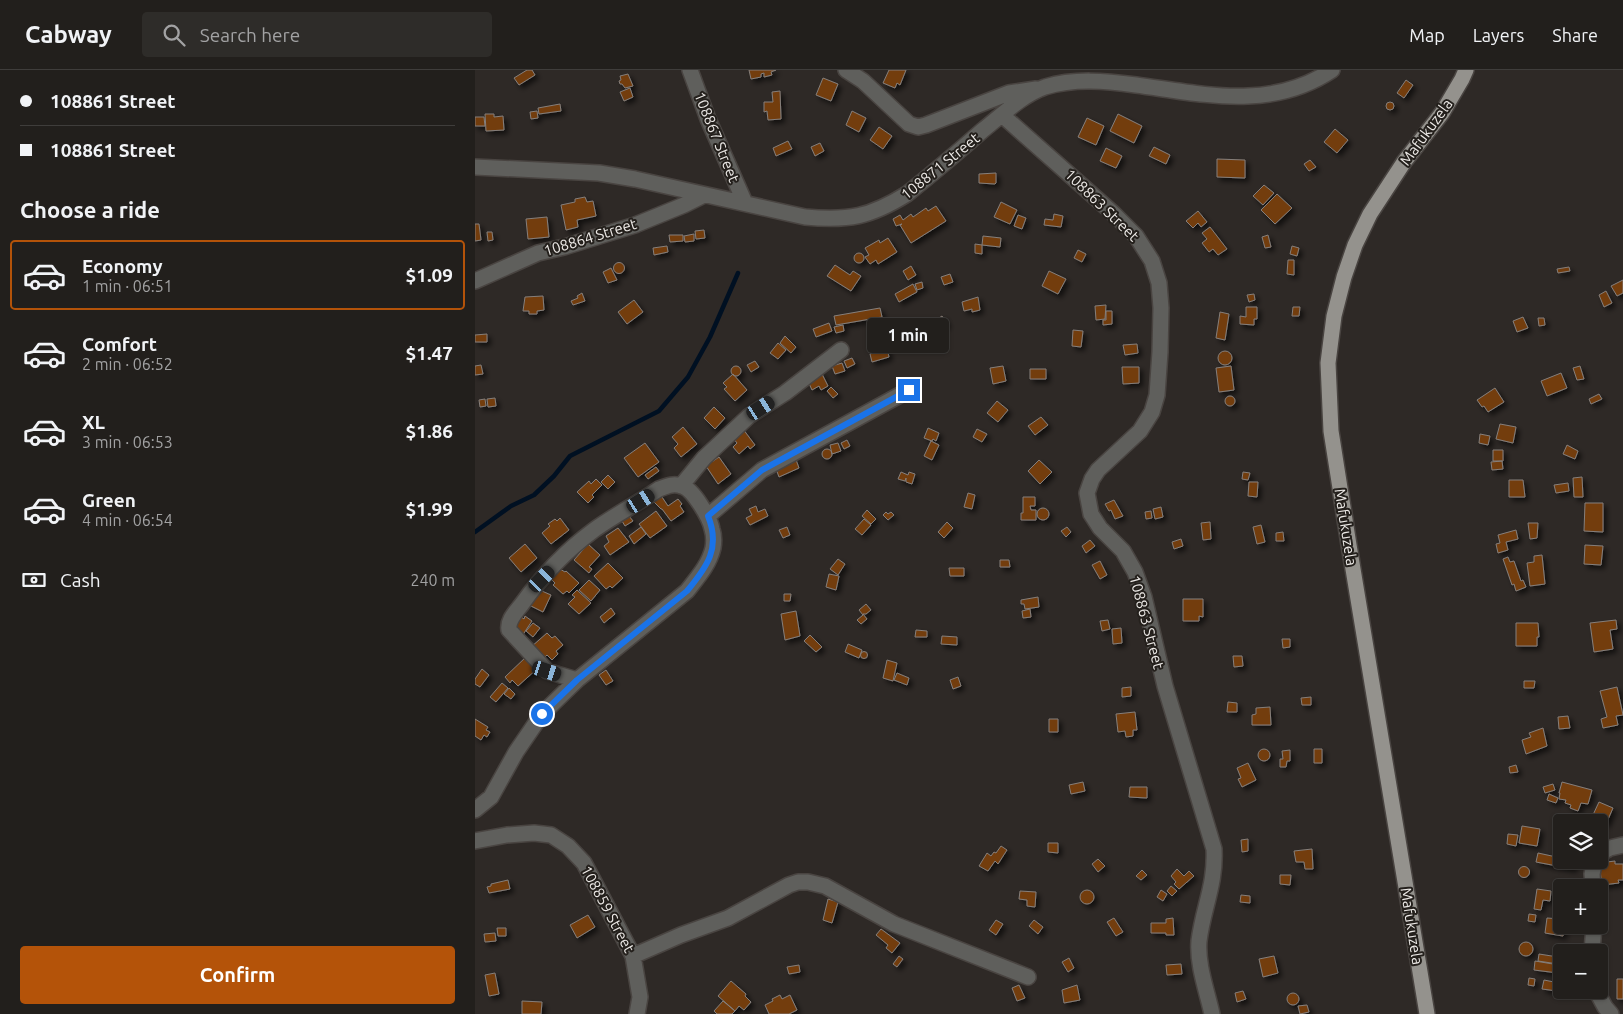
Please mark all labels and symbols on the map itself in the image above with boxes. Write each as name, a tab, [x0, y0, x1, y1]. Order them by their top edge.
street label: 108867 Street	[691, 89, 743, 185]
street label: Mafukuzela	[1396, 96, 1456, 168]
street label: 108871 Street	[897, 129, 983, 203]
street label: 108863 Street	[1062, 166, 1143, 245]
street label: 108864 Street	[542, 215, 639, 259]
callout: 1 min	[868, 318, 950, 352]
route end	[898, 379, 920, 401]
car	[744, 394, 777, 422]
car	[624, 487, 657, 515]
street label: Mafukuzela	[1332, 487, 1360, 567]
car	[526, 563, 557, 595]
street label: 108863 Street	[1126, 573, 1168, 671]
car	[530, 659, 563, 683]
route start	[531, 703, 553, 725]
street label: 108859 Street	[578, 863, 638, 955]
street label: Mafukuzela	[1398, 886, 1426, 966]

